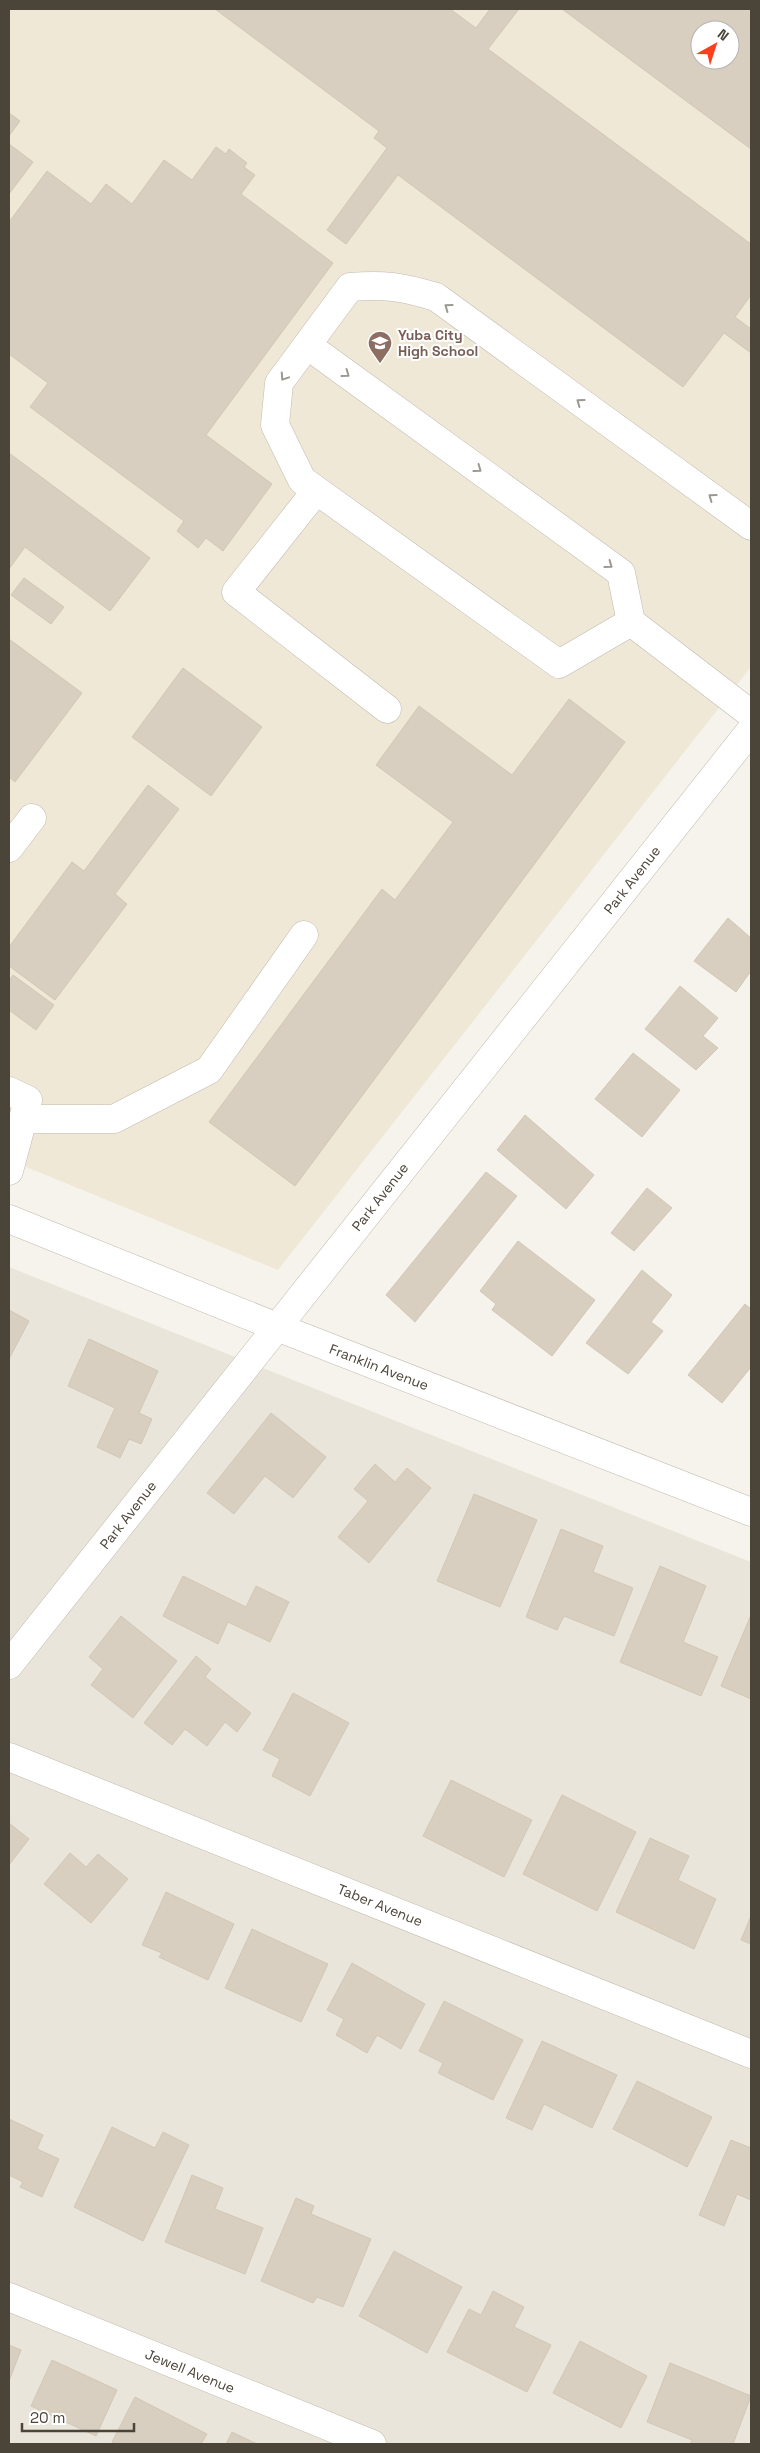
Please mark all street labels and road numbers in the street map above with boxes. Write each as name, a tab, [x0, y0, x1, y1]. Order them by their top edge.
street label: Park Avenue	[600, 842, 664, 918]
street label: Park Avenue	[348, 1159, 412, 1235]
street label: Franklin Avenue	[327, 1340, 431, 1394]
street label: Park Avenue	[96, 1477, 160, 1553]
street label: Taber Avenue	[335, 1880, 425, 1930]
street label: Jewell Avenue	[143, 2345, 237, 2397]

